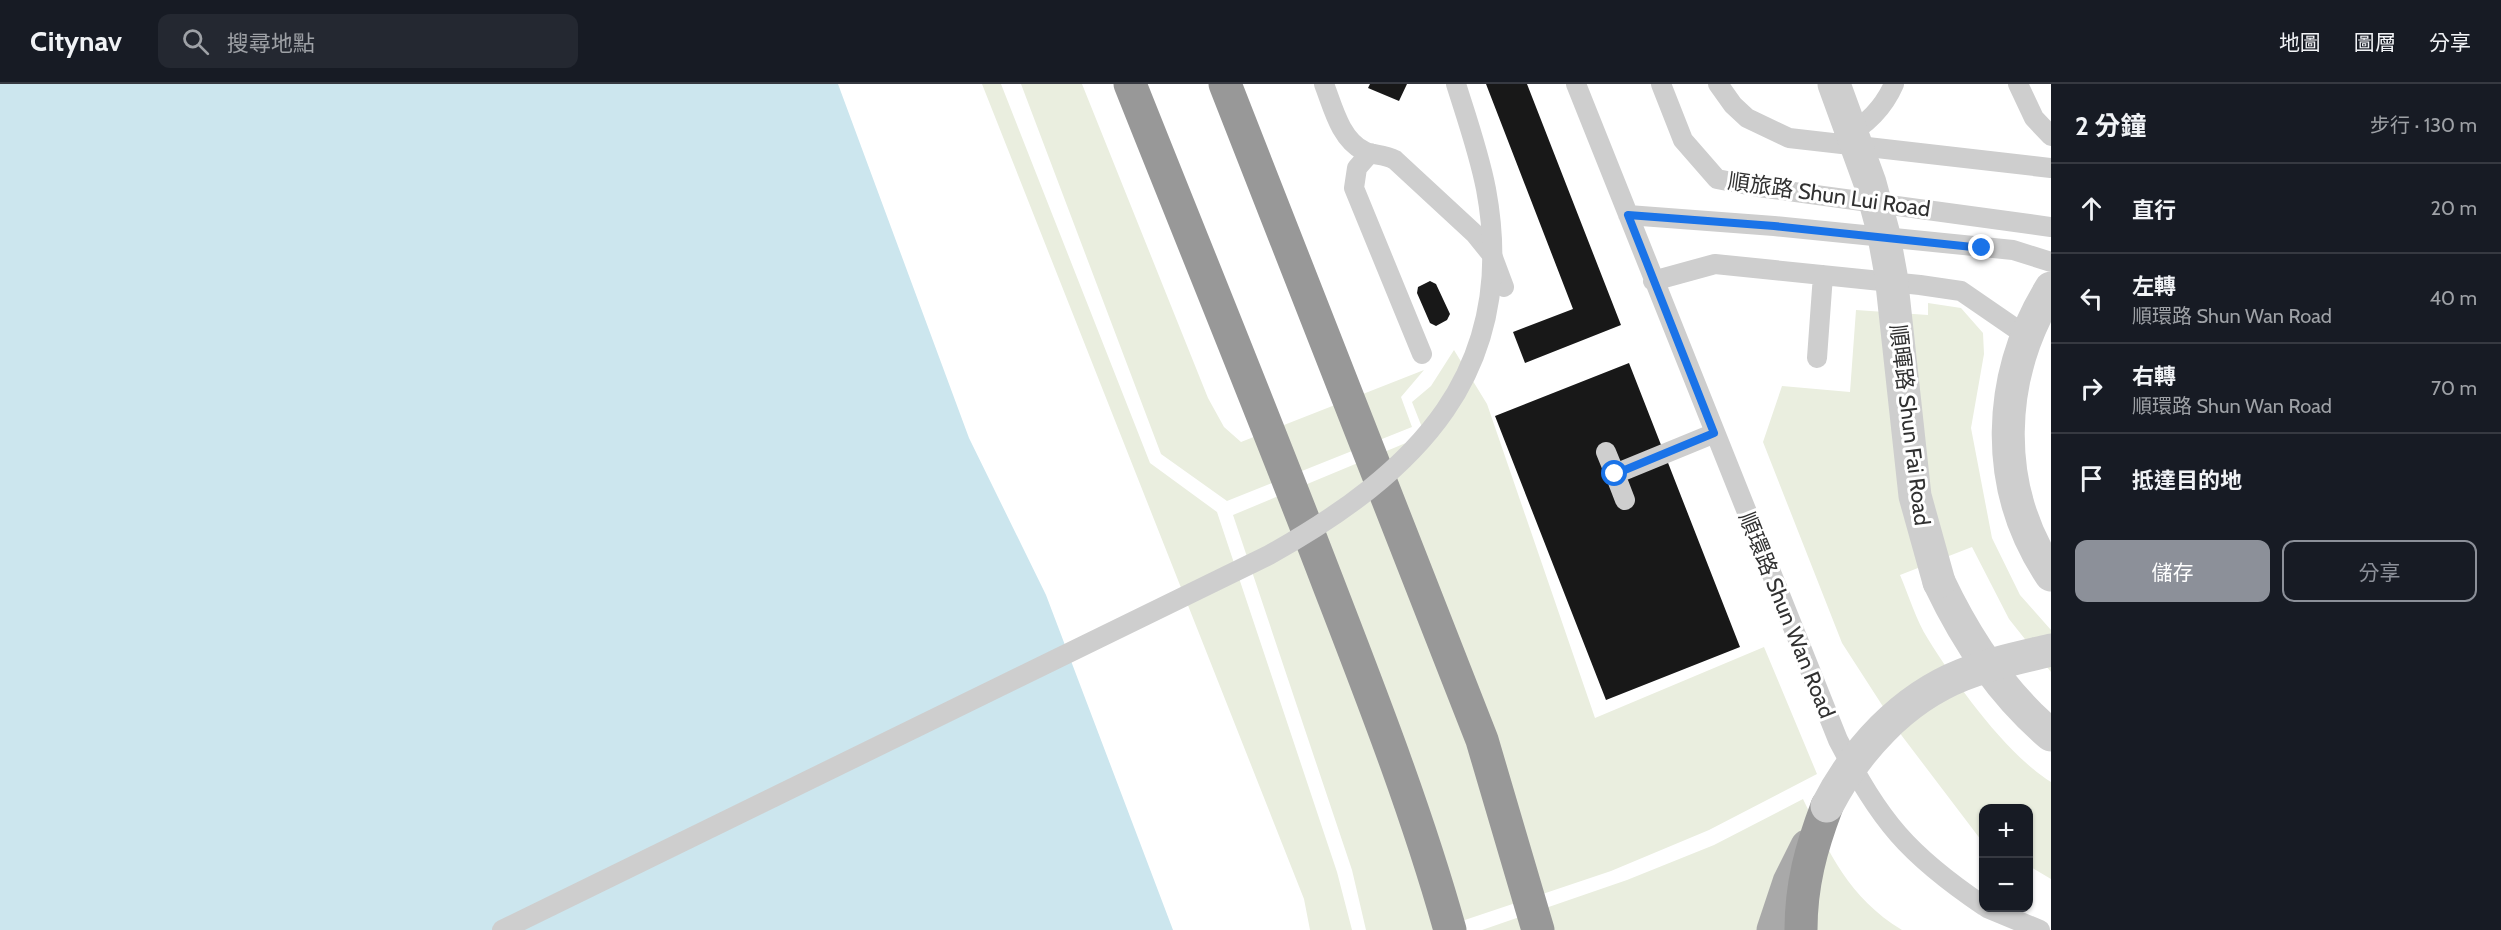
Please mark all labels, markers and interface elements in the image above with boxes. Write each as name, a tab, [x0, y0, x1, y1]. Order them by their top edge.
search box	[158, 14, 578, 68]
text: Citynav	[30, 24, 122, 58]
icon: search	[179, 25, 212, 58]
text: 搜尋地點	[227, 30, 315, 57]
text: 地圖	[2279, 30, 2321, 55]
text: 圖層	[2354, 30, 2396, 55]
text: 分享	[2429, 30, 2471, 55]
text: 2 分鐘	[2075, 110, 2147, 142]
text: 步行 · 130 m	[2370, 113, 2477, 137]
street label: 順旅路 Shun Lui Road	[1726, 167, 1932, 223]
icon: ahead	[2075, 192, 2108, 225]
text: 20 m	[2431, 196, 2477, 220]
text: 直行	[2132, 197, 2176, 224]
route end	[1968, 234, 1994, 260]
text: 左轉	[2132, 273, 2176, 300]
icon: left	[2075, 282, 2108, 315]
text: 40 m	[2429, 286, 2477, 310]
text: 順環路 Shun Wan Road	[2132, 304, 2332, 328]
street label: 順暉路 Shun Fai Road	[1884, 323, 1936, 527]
text: 右轉	[2132, 363, 2176, 390]
icon: right	[2075, 372, 2108, 405]
text: 70 m	[2431, 376, 2477, 400]
text: 順環路 Shun Wan Road	[2132, 394, 2332, 418]
route start	[1601, 460, 1627, 486]
icon: arrive	[2075, 462, 2108, 495]
text: 抵達目的地	[2132, 467, 2242, 494]
street label: 順環路 Shun Wan Road	[1733, 508, 1841, 722]
button: 儲存	[2075, 540, 2270, 602]
button: 分享	[2282, 540, 2477, 602]
map controls	[1979, 804, 2033, 912]
button: +	[1979, 804, 2033, 858]
button: −	[1979, 858, 2033, 912]

